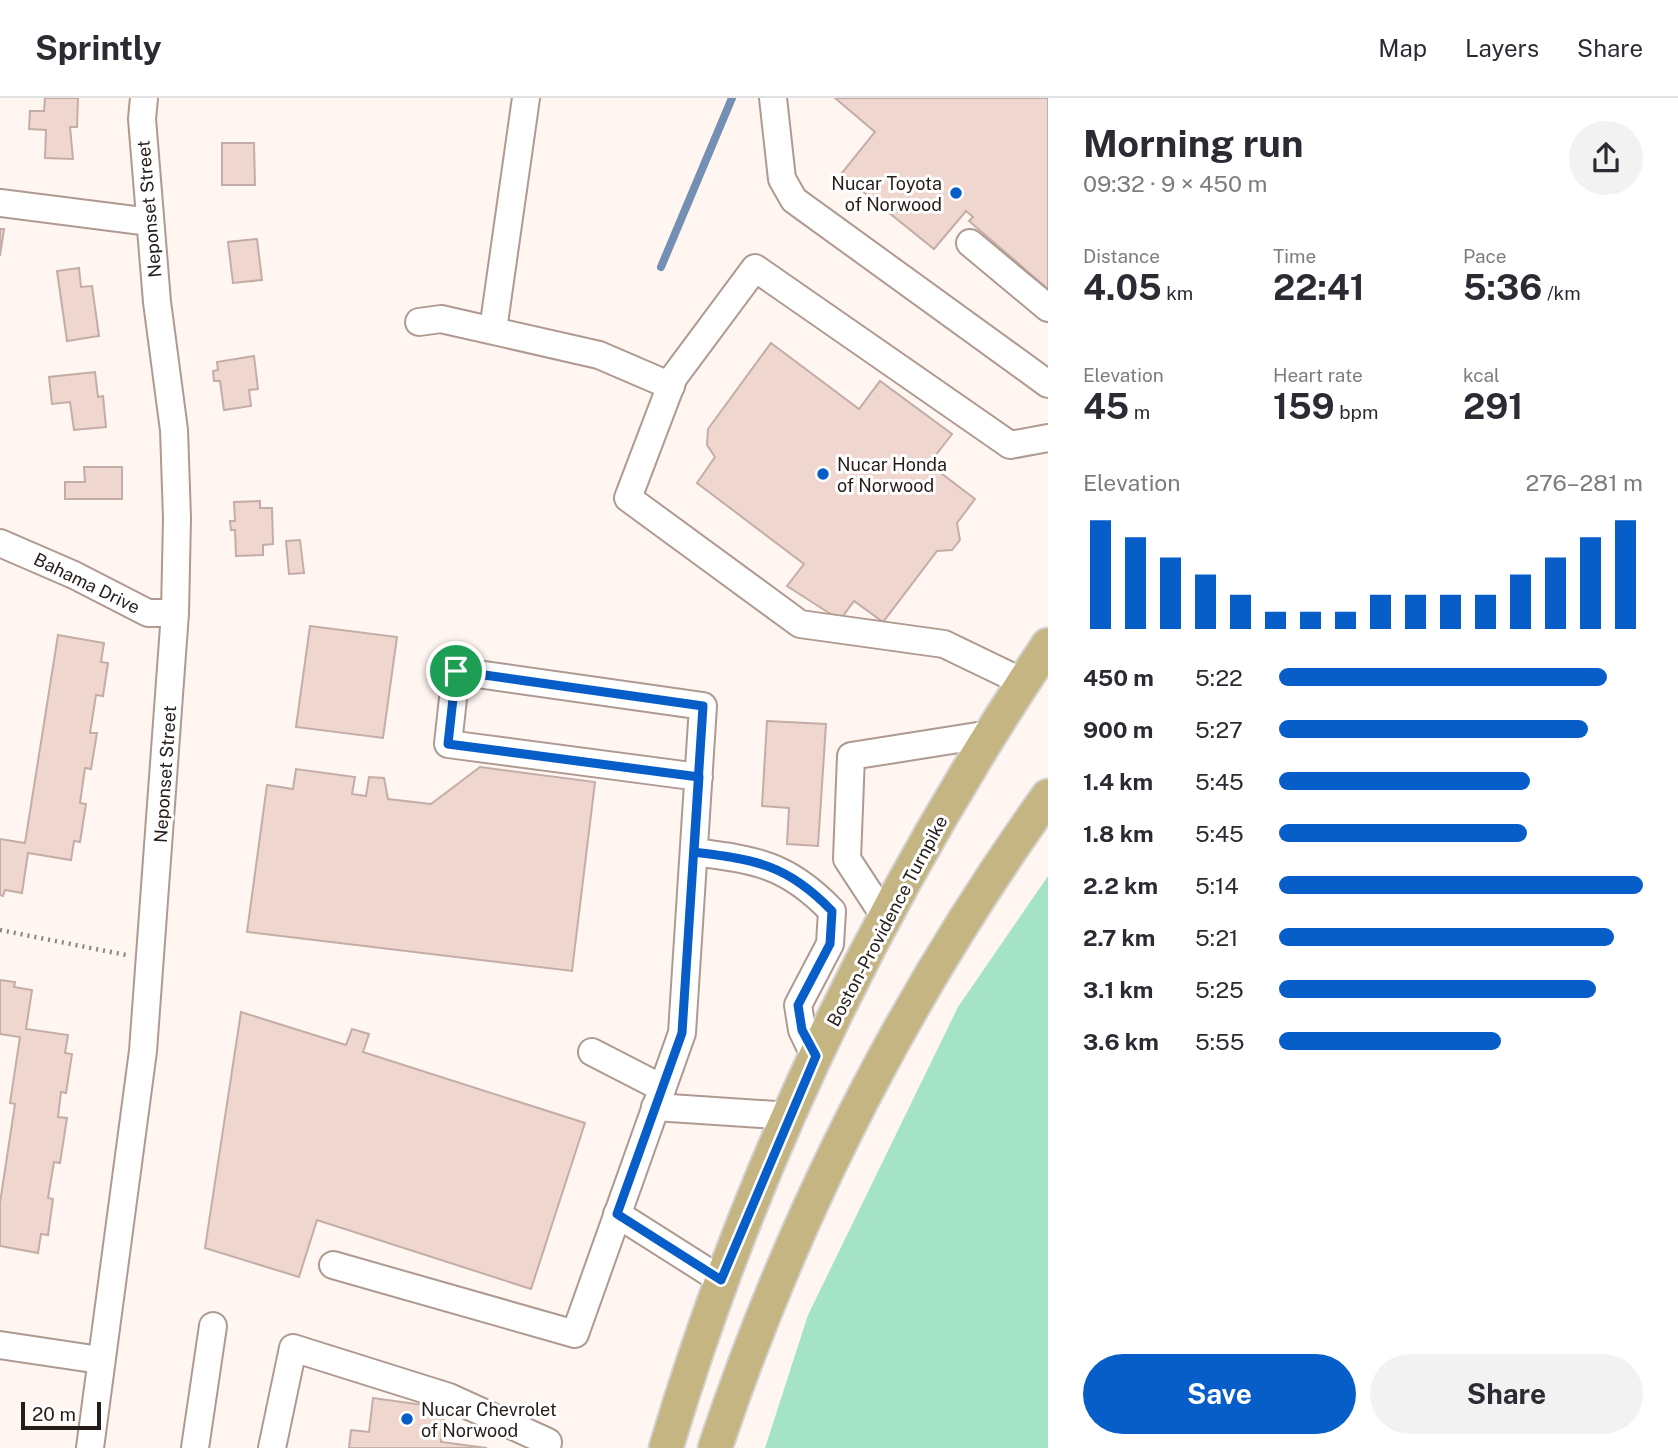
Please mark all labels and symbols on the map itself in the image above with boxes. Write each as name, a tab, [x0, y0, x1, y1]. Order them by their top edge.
street label: Neponset Street	[133, 140, 165, 278]
place label: Nucar Toyota of Norwood	[831, 173, 942, 215]
marker: Nucar Toyota of Norwood	[948, 185, 964, 201]
place label: Nucar Honda of Norwood	[837, 454, 947, 496]
marker: Nucar Honda of Norwood	[815, 466, 831, 482]
street label: Bahama Drive	[31, 548, 143, 618]
pin	[426, 641, 486, 701]
street label: Neponset Street	[150, 705, 180, 843]
street label: Boston-Providence Turnpike	[822, 812, 952, 1030]
scale bar	[21, 1399, 102, 1431]
place label: Nucar Chevrolet of Norwood	[421, 1399, 557, 1441]
marker: Nucar Chevrolet of Norwood	[399, 1411, 415, 1427]

